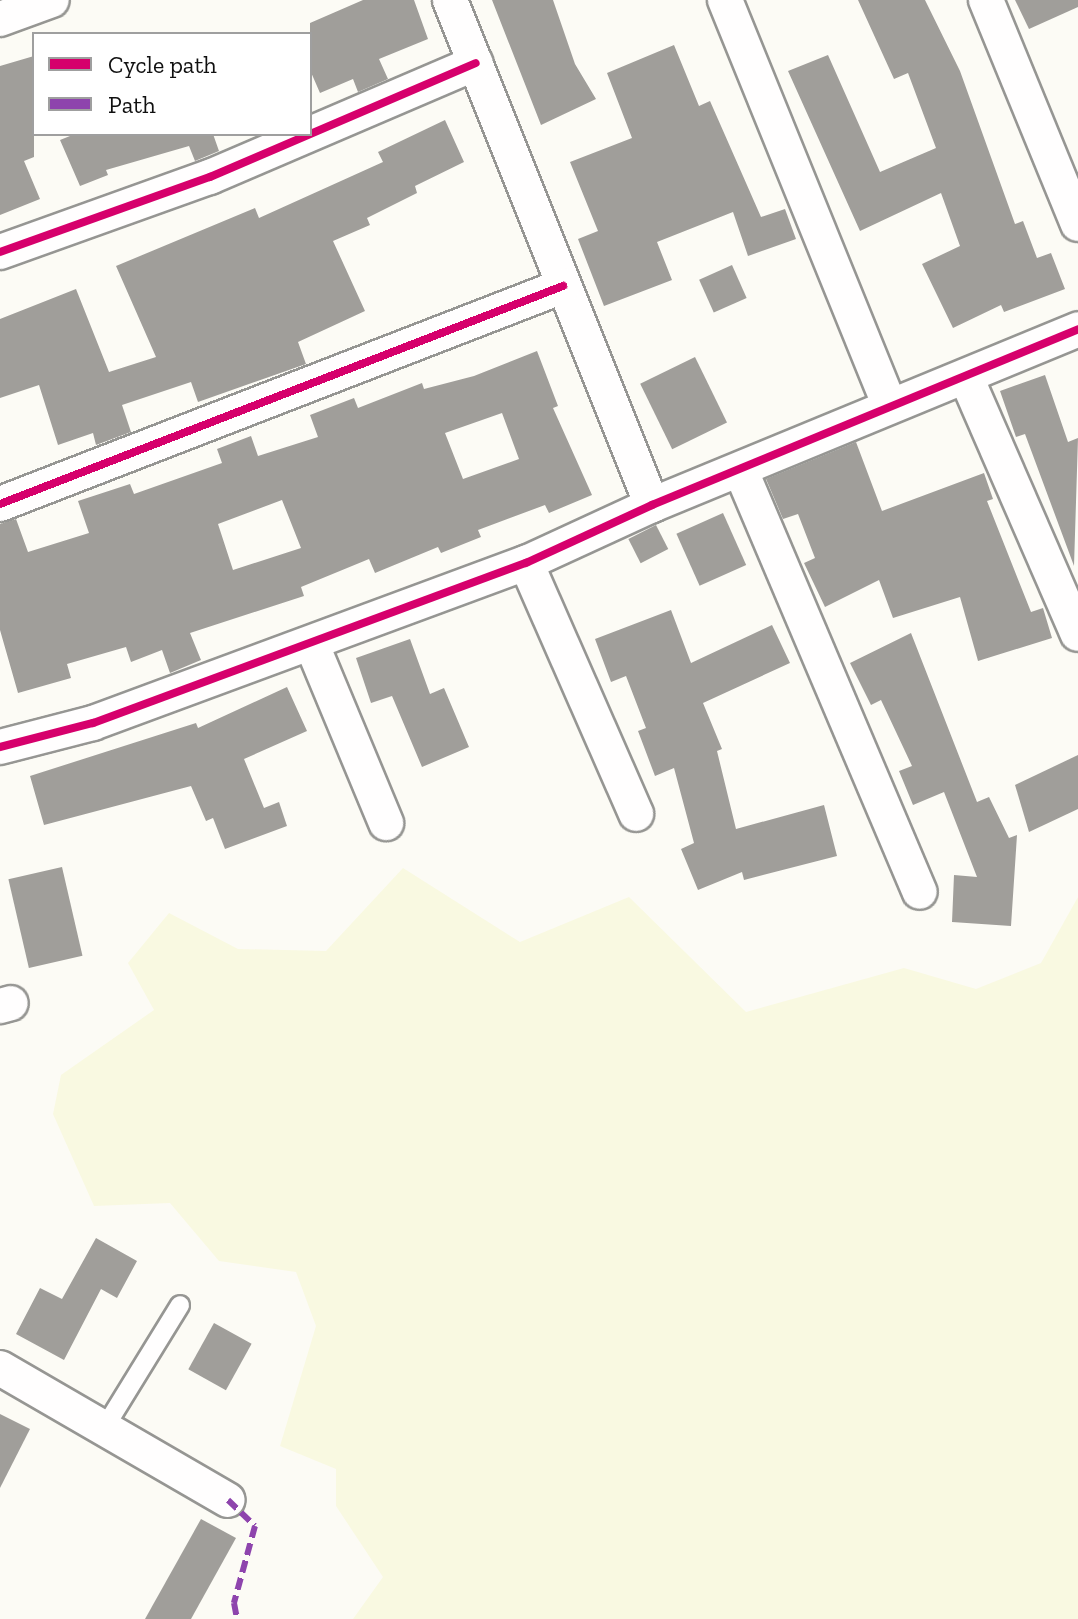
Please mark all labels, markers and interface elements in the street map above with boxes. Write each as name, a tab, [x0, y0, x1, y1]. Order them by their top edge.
legend	[32, 32, 312, 136]
text: Cycle path	[108, 50, 217, 79]
text: Path	[108, 90, 156, 119]

